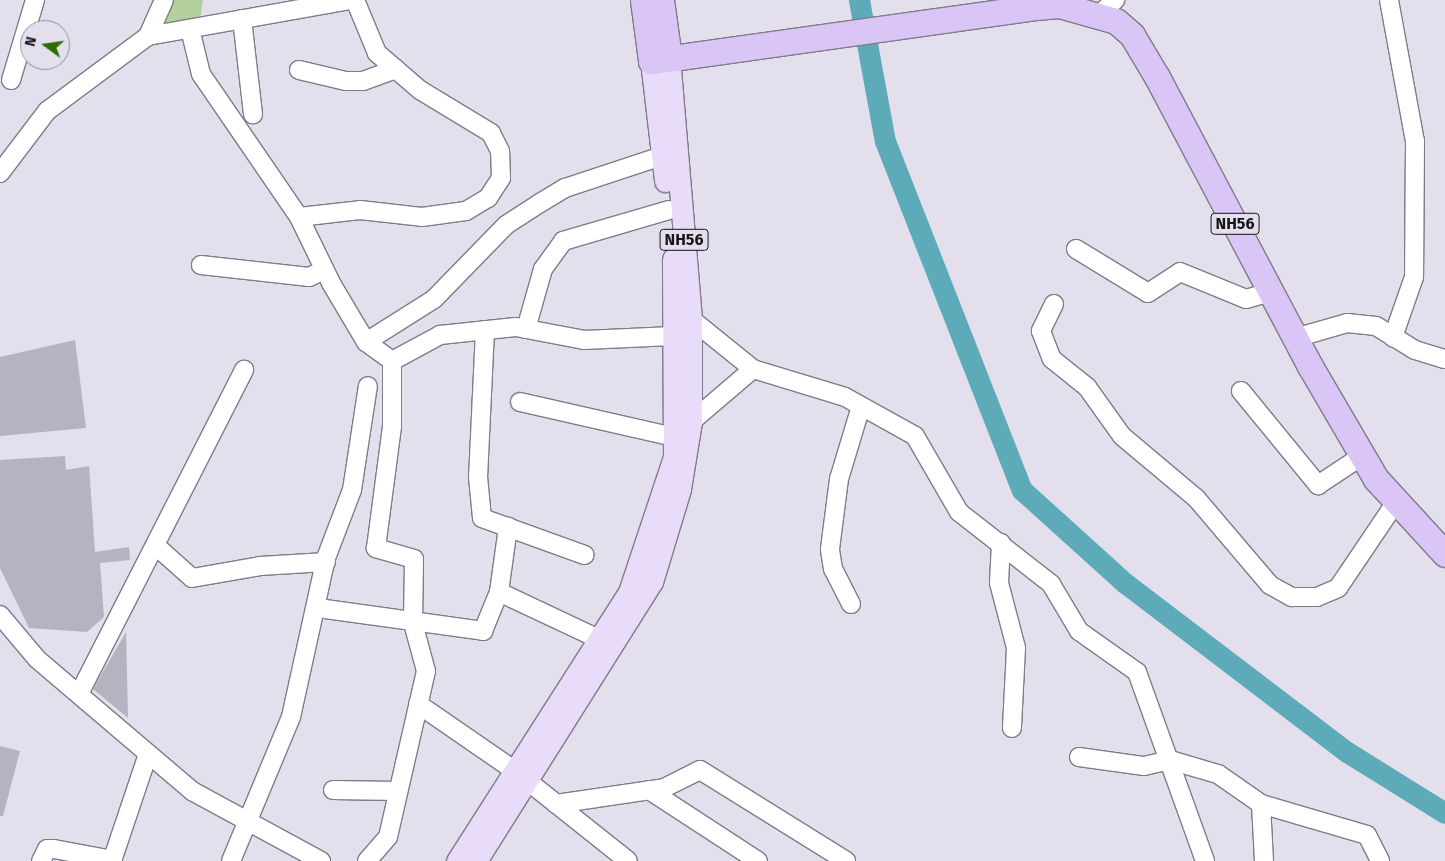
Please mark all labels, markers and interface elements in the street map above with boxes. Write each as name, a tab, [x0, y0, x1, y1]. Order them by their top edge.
north arrow	[20, 20, 70, 70]
text: N	[22, 35, 40, 48]
road number: NH56	[1210, 210, 1260, 238]
road number: NH56	[659, 226, 709, 254]

